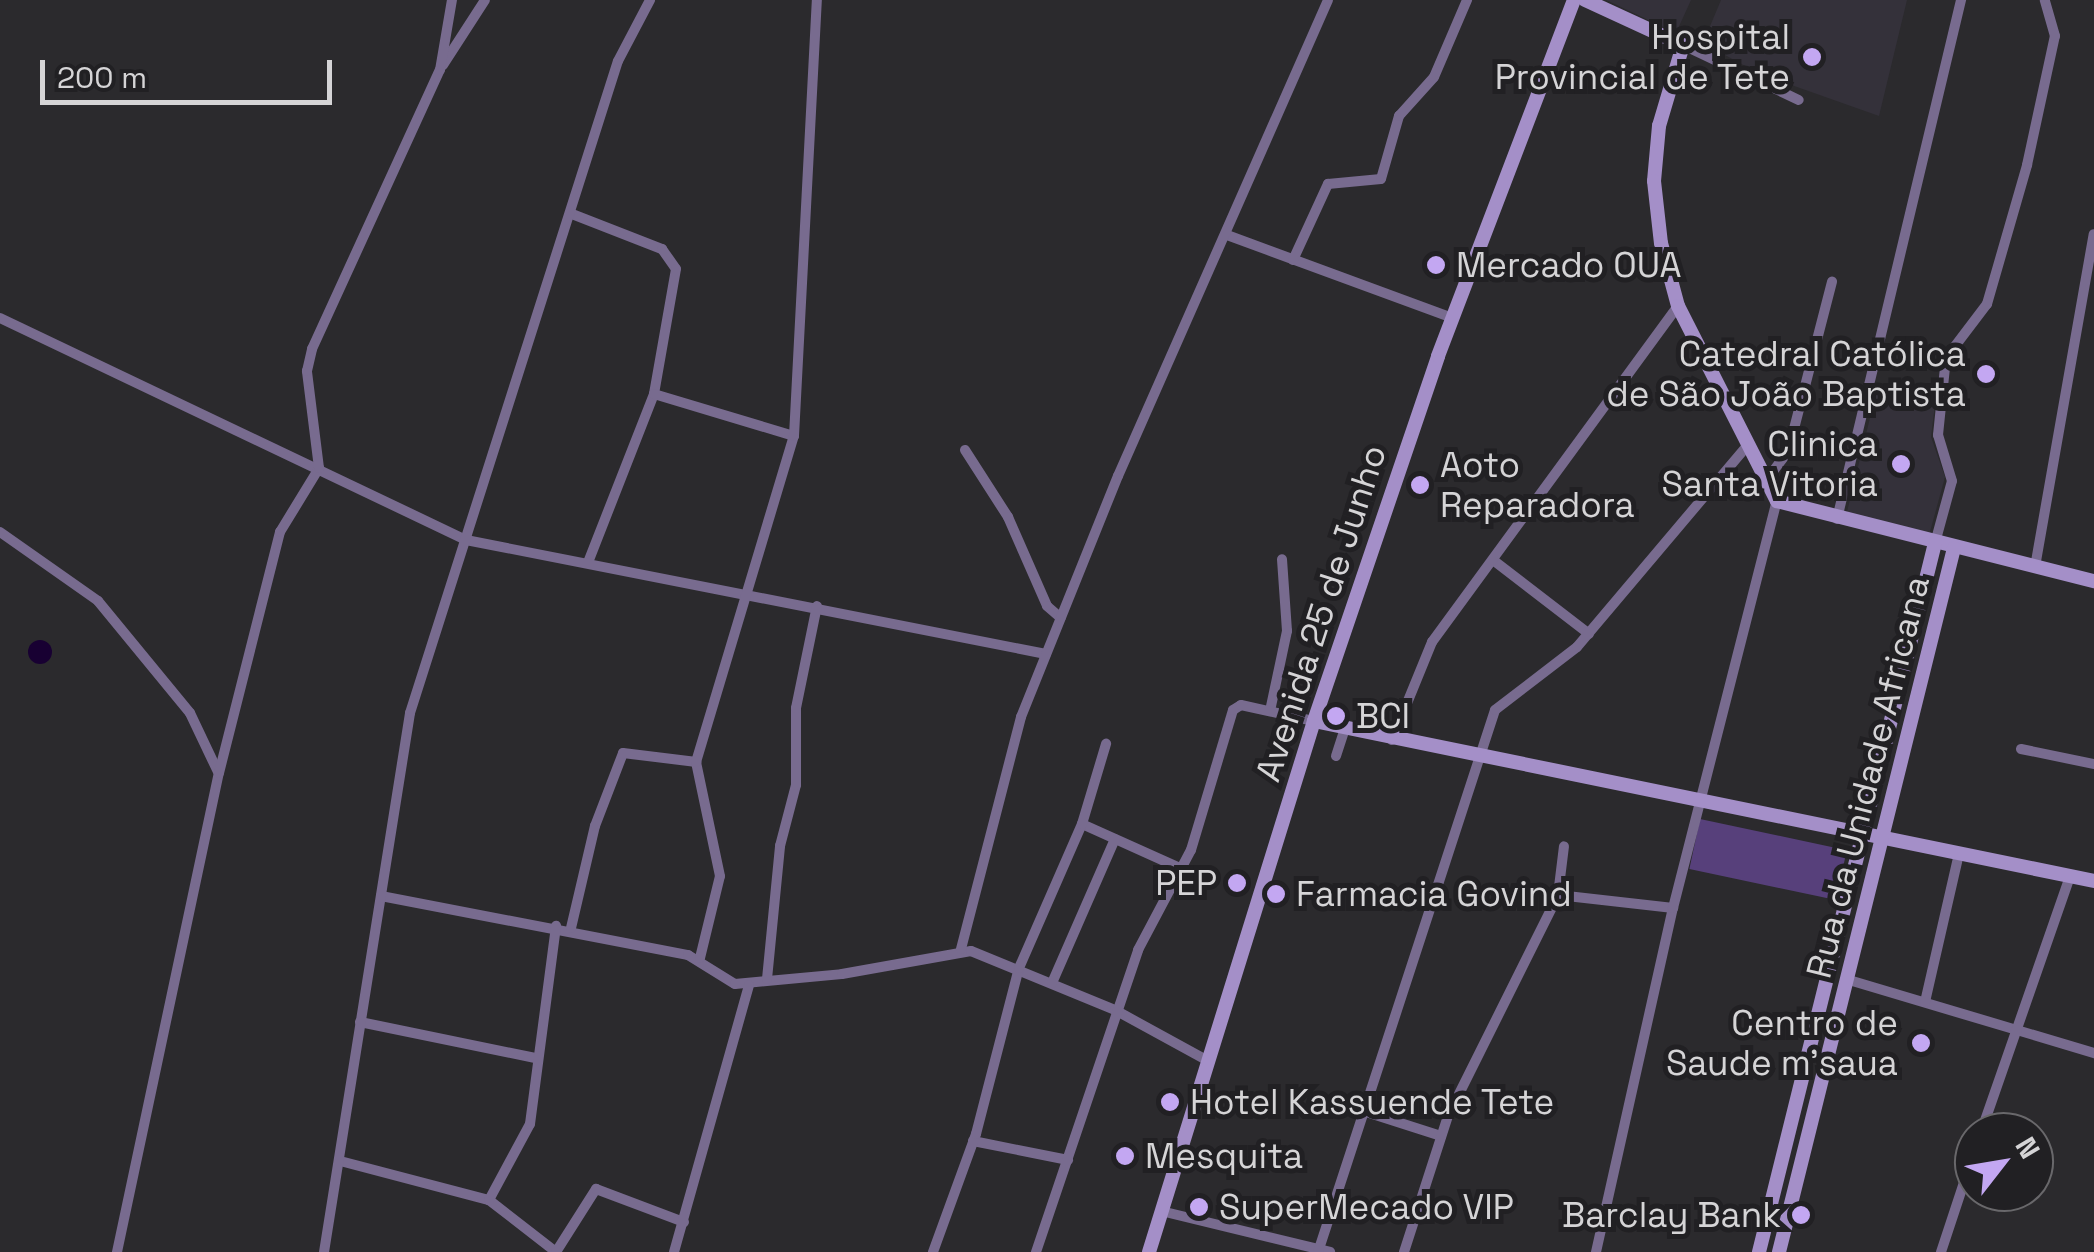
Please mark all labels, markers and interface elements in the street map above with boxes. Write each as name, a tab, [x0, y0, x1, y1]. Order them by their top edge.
place label: Hospital Provincial de Tete	[1494, 16, 1790, 98]
scale bar	[45, 40, 338, 102]
marker: Hospital Provincial de Tete	[1799, 44, 1825, 70]
text: 200 m	[57, 58, 147, 97]
place label: Mercado OUA	[1456, 244, 1682, 286]
marker: Mercado OUA	[1425, 254, 1447, 276]
place label: Catedral Católica de São João Baptista	[1606, 333, 1966, 415]
marker: Catedral Católica de São João Baptista	[1975, 363, 1997, 385]
place label: Clinica Santa Vitoria	[1661, 423, 1878, 505]
street label: Avenida 25 de Junho	[1247, 440, 1395, 786]
place label: Aoto Reparadora	[1440, 444, 1635, 526]
marker: Clinica Santa Vitoria	[1888, 451, 1914, 477]
marker: Aoto Reparadora	[1409, 474, 1431, 496]
street label: Rua da Unidade Africana	[1798, 571, 1938, 983]
place label: BCI	[1356, 695, 1410, 737]
marker: BCI	[1325, 705, 1347, 727]
place label: PEP	[1155, 862, 1217, 904]
marker: PEP	[1226, 872, 1248, 894]
place label: Farmacia Govind	[1296, 873, 1572, 915]
marker: Farmacia Govind	[1265, 883, 1287, 905]
place label: Centro de Saude m'saua	[1666, 1002, 1898, 1084]
marker: Centro de Saude m'saua	[1908, 1030, 1934, 1056]
place label: Hotel Kassuende Tete	[1190, 1081, 1555, 1123]
marker: Hotel Kassuende Tete	[1159, 1091, 1181, 1113]
north arrow	[1954, 1112, 2054, 1212]
text: N	[2008, 1130, 2048, 1165]
place label: Mesquita	[1145, 1135, 1303, 1177]
marker: Mesquita	[1114, 1145, 1136, 1167]
place label: SuperMecado VIP	[1219, 1186, 1514, 1228]
place label: Barclay Bank	[1562, 1194, 1781, 1236]
marker: SuperMecado VIP	[1188, 1196, 1210, 1218]
marker: Barclay Bank	[1790, 1204, 1812, 1226]

